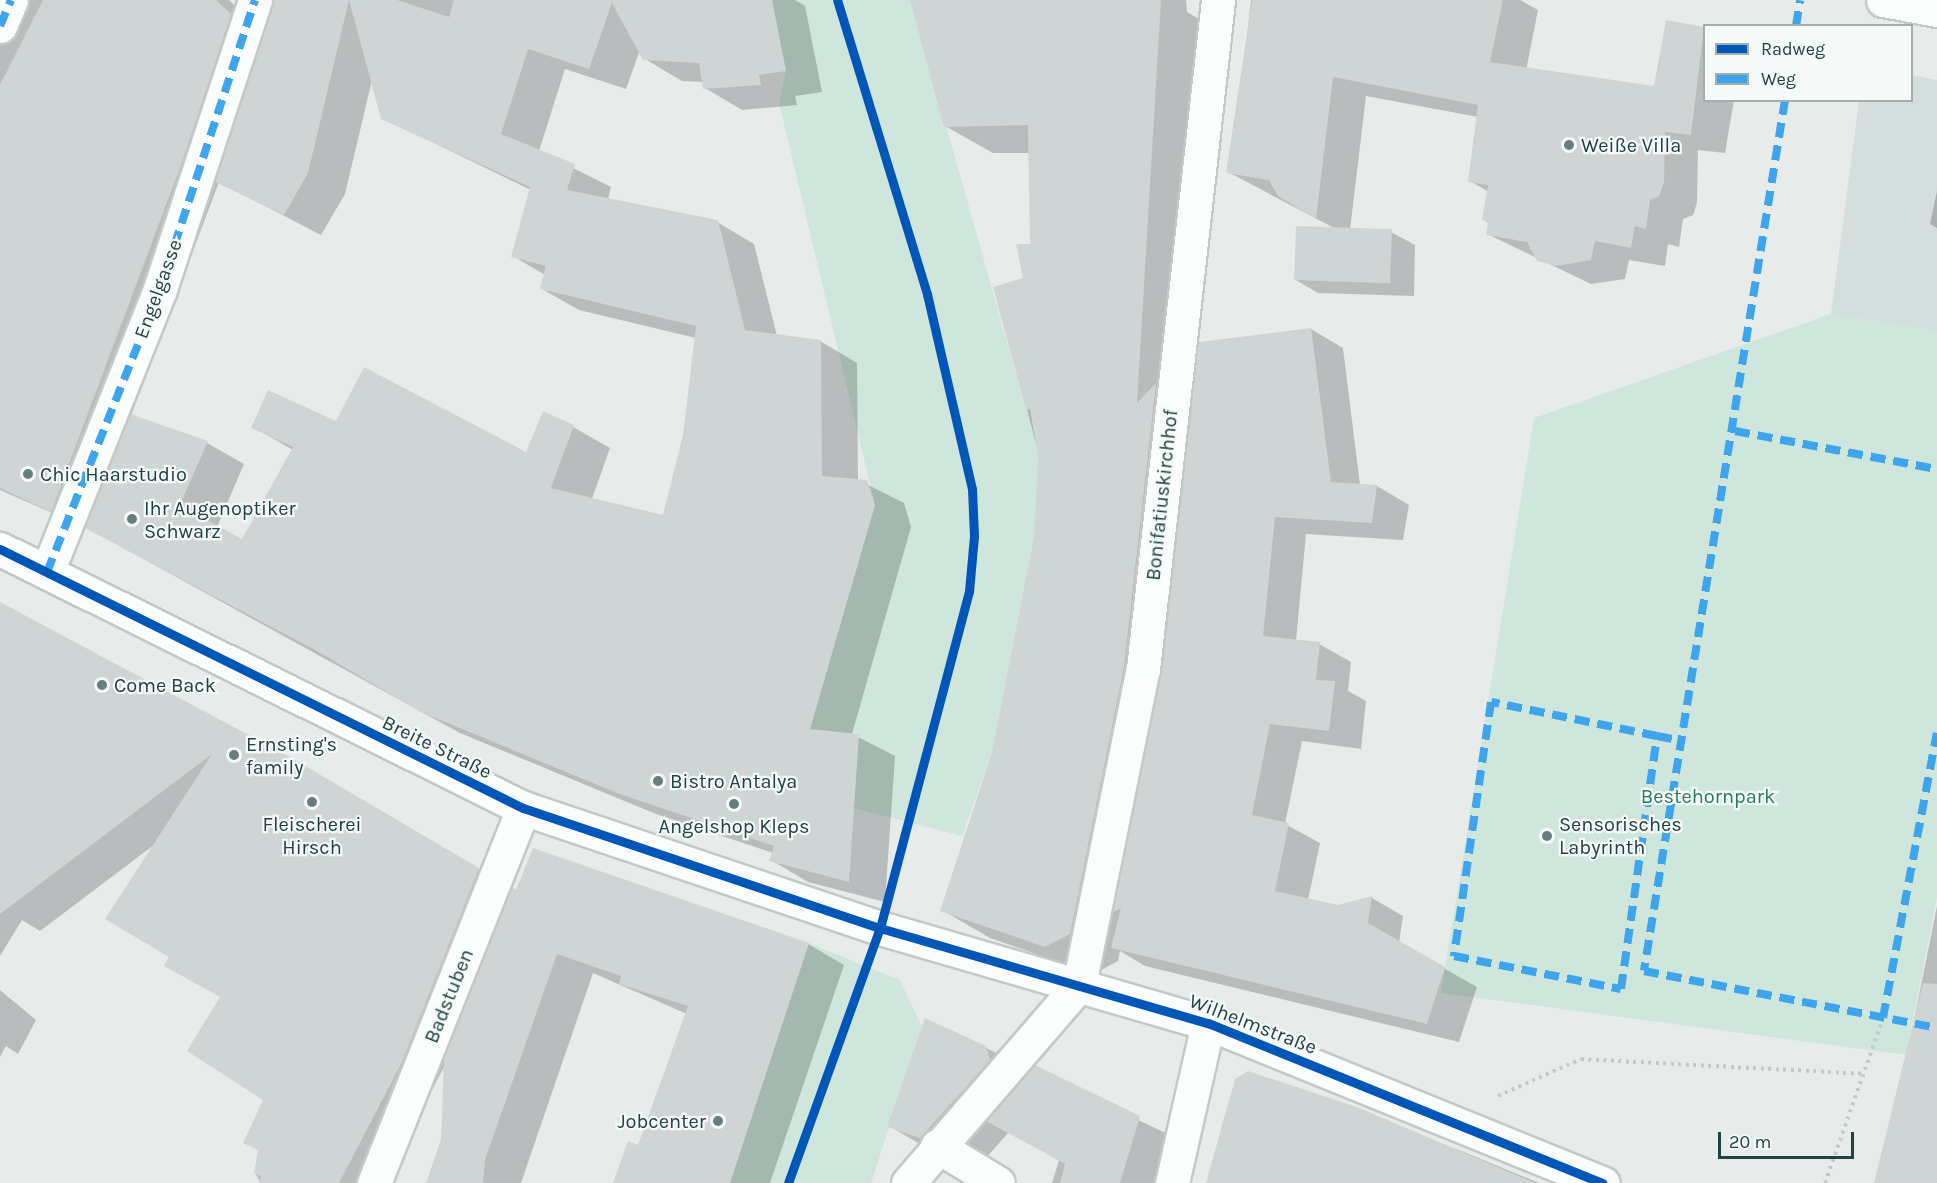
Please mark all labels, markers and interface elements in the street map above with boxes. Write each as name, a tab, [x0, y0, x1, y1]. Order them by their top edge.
legend	[1703, 24, 1913, 102]
text: Radweg	[1761, 38, 1825, 60]
text: Weg	[1761, 68, 1796, 90]
place label: Weiße Villa	[1581, 133, 1681, 157]
marker: Weiße Villa	[1562, 138, 1576, 152]
street label: Engelgasse	[129, 236, 187, 342]
street label: Bonifatiuskirchhof	[1141, 408, 1183, 582]
place label: Chic Haarstudio	[40, 462, 187, 486]
marker: Chic Haarstudio	[21, 467, 35, 481]
place label: Ihr Augenoptiker Schwarz	[144, 496, 296, 543]
marker: Ihr Augenoptiker Schwarz	[125, 512, 139, 526]
place label: Come Back	[114, 673, 216, 697]
marker: Come Back	[95, 678, 109, 692]
street label: Breite Straße	[378, 710, 496, 784]
place label: Ernsting's family	[246, 732, 337, 779]
marker: Ernsting's family	[227, 748, 241, 762]
place label: Bistro Antalya	[670, 769, 797, 793]
marker: Bistro Antalya	[651, 774, 665, 788]
park label: Bestehornpark	[1641, 784, 1775, 808]
marker: Fleischerei Hirsch	[305, 795, 319, 809]
marker: Angelshop Kleps	[727, 797, 741, 811]
place label: Fleischerei Hirsch	[263, 812, 361, 859]
place label: Sensorisches Labyrinth	[1559, 813, 1682, 860]
place label: Angelshop Kleps	[659, 814, 809, 838]
marker: Sensorisches Labyrinth	[1540, 829, 1554, 843]
street label: Badstuben	[419, 945, 479, 1047]
street label: Wilhelmstraße	[1186, 989, 1320, 1059]
place label: Jobcenter	[617, 1109, 706, 1133]
marker: Jobcenter	[711, 1114, 725, 1128]
scale bar	[1721, 1120, 1858, 1158]
text: 20 m	[1729, 1131, 1771, 1153]

